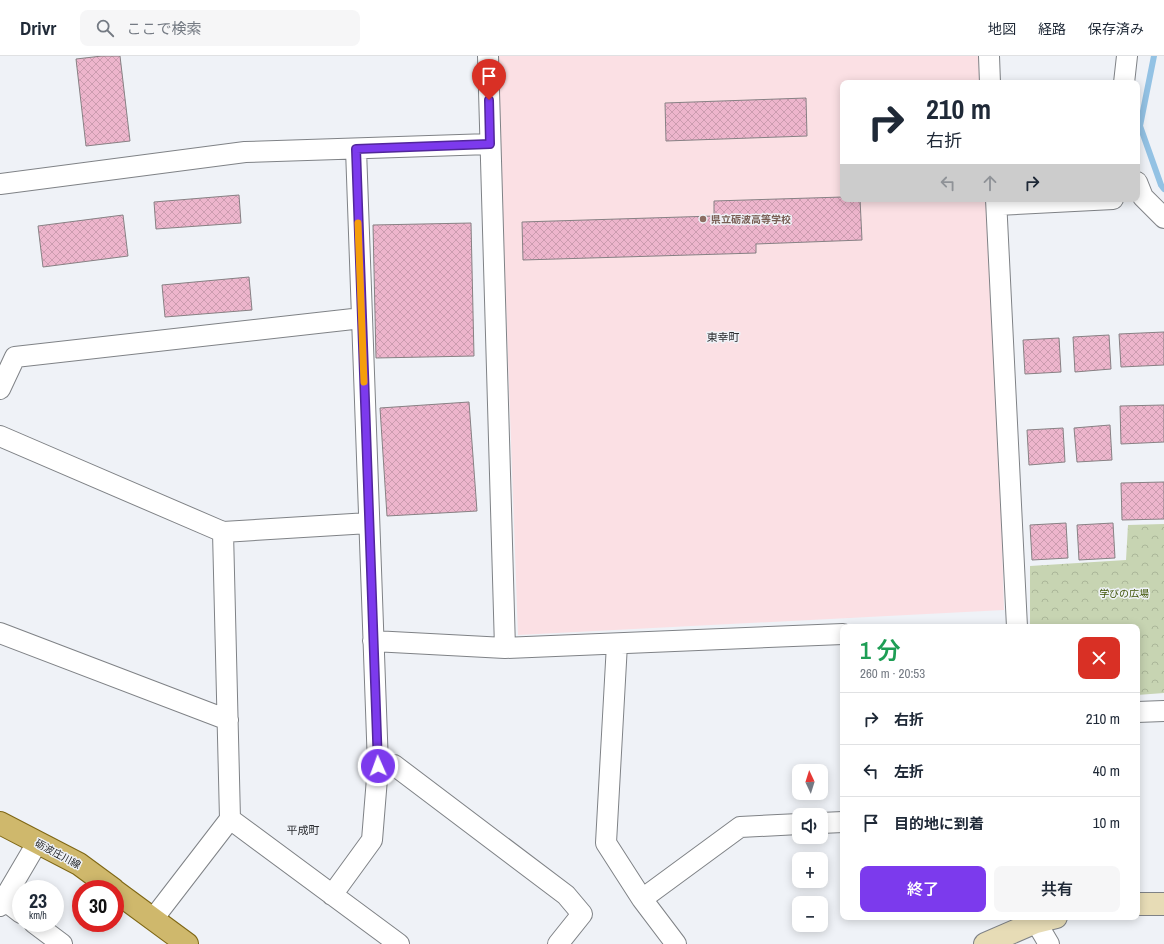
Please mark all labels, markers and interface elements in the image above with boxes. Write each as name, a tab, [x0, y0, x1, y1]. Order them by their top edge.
search box	[80, 10, 360, 46]
text: Drivr	[20, 15, 56, 41]
icon: search	[94, 17, 116, 39]
text: ここで検索	[126, 18, 201, 39]
text: 地図	[988, 20, 1016, 38]
text: 経路	[1038, 20, 1066, 38]
text: 保存済み	[1088, 20, 1144, 38]
pin	[472, 59, 506, 100]
icon: arrive	[478, 65, 500, 87]
text: 210 m	[926, 90, 991, 128]
icon: right	[860, 96, 912, 148]
text: 右折	[926, 128, 962, 153]
icon: left	[937, 172, 959, 194]
icon: ahead	[979, 172, 1001, 194]
icon: right	[1021, 172, 1043, 194]
place label: 県立砺波高等学校	[711, 213, 791, 226]
marker: 県立砺波高等学校	[698, 214, 708, 224]
district label: 東幸町	[707, 330, 740, 344]
park label: 学びの広場	[1099, 587, 1149, 600]
text: 1 分	[860, 634, 900, 666]
button: close	[1078, 637, 1120, 679]
text: 260 m · 20:53	[860, 665, 925, 682]
icon: right	[860, 708, 882, 730]
text: 210 m	[1086, 708, 1120, 729]
text: 右折	[894, 709, 924, 730]
position arrow	[357, 745, 399, 787]
icon: left	[860, 760, 882, 782]
text: 40 m	[1093, 760, 1120, 781]
text: 左折	[894, 761, 924, 782]
north arrow	[792, 764, 828, 800]
map controls	[792, 764, 828, 932]
button: sound	[792, 808, 828, 844]
icon: arrive	[860, 812, 882, 834]
text: 10 m	[1093, 812, 1120, 833]
text: 目的地に到着	[894, 813, 984, 834]
district label: 平成町	[287, 823, 320, 837]
street label: 砺波庄川線	[33, 837, 83, 871]
button: +	[792, 852, 828, 888]
button: 終了	[860, 866, 986, 912]
button: 共有	[994, 866, 1120, 912]
speed limit sign: 30	[72, 880, 124, 932]
text: 23	[29, 887, 47, 914]
button: −	[792, 896, 828, 932]
text: km/h	[29, 909, 47, 922]

